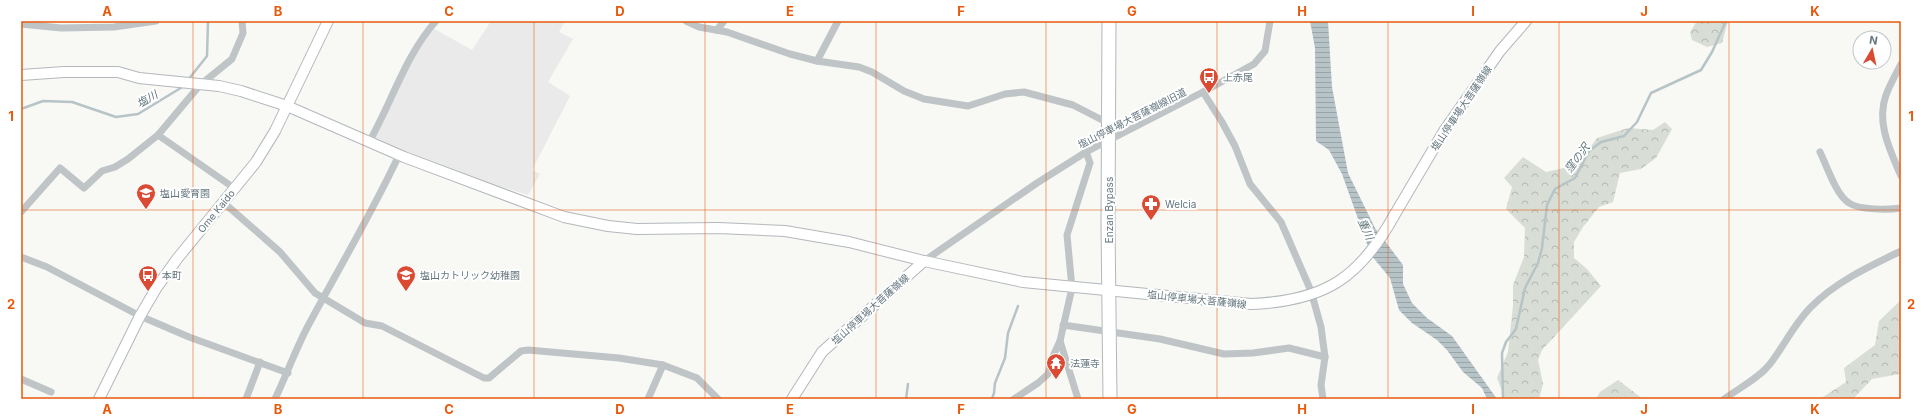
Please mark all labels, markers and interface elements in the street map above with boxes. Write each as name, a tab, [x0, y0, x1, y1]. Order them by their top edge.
text: A	[102, 3, 112, 19]
text: B	[274, 3, 283, 19]
text: C	[444, 3, 454, 19]
text: D	[615, 3, 625, 19]
text: E	[786, 3, 794, 19]
text: F	[957, 3, 965, 19]
text: G	[1127, 3, 1137, 19]
text: H	[1297, 3, 1307, 19]
text: I	[1471, 3, 1475, 19]
text: J	[1640, 3, 1648, 19]
text: K	[1810, 3, 1820, 19]
north arrow	[1852, 30, 1892, 70]
text: N	[1868, 33, 1879, 48]
street label: 塩山停車場大菩薩嶺線	[1428, 63, 1494, 153]
bus stop icon: 上赤尾	[1198, 66, 1220, 94]
place label: 上赤尾	[1223, 71, 1253, 83]
street label: 塩山停車場大菩薩嶺線旧道	[1076, 85, 1188, 151]
water label: 塩川	[134, 87, 161, 111]
text: 1	[8, 108, 14, 124]
text: 1	[1908, 108, 1914, 124]
water label: 窪の沢	[1561, 139, 1594, 175]
street label: Enzan Bypass	[1103, 177, 1115, 243]
school or university icon: 塩山愛育園	[135, 182, 157, 210]
place label: 塩山愛育園	[160, 187, 210, 199]
street label: Ome Kaido	[195, 187, 237, 235]
pharmacy icon: Welcia	[1140, 193, 1162, 221]
place label: Welcia	[1165, 198, 1196, 210]
water label: 重川	[1355, 216, 1377, 243]
bus stop icon: 本町	[137, 264, 159, 292]
school or university icon: 塩山カトリック幼稚園	[395, 264, 417, 292]
place label: 本町	[162, 269, 182, 281]
place label: 塩山カトリック幼稚園	[420, 269, 520, 281]
street label: 塩山停車場大菩薩嶺線	[829, 271, 911, 347]
street label: 塩山停車場大菩薩嶺線	[1147, 288, 1247, 310]
text: 2	[7, 296, 15, 312]
text: 2	[1907, 296, 1915, 312]
temple icon: 法蓮寺	[1045, 352, 1067, 380]
place label: 法蓮寺	[1070, 357, 1100, 369]
text: A	[102, 401, 112, 417]
text: B	[274, 401, 283, 417]
text: C	[444, 401, 454, 417]
text: D	[615, 401, 625, 417]
text: E	[786, 401, 794, 417]
text: F	[957, 401, 965, 417]
text: G	[1127, 401, 1137, 417]
text: H	[1297, 401, 1307, 417]
text: I	[1471, 401, 1475, 417]
text: J	[1640, 401, 1648, 417]
text: K	[1810, 401, 1820, 417]

